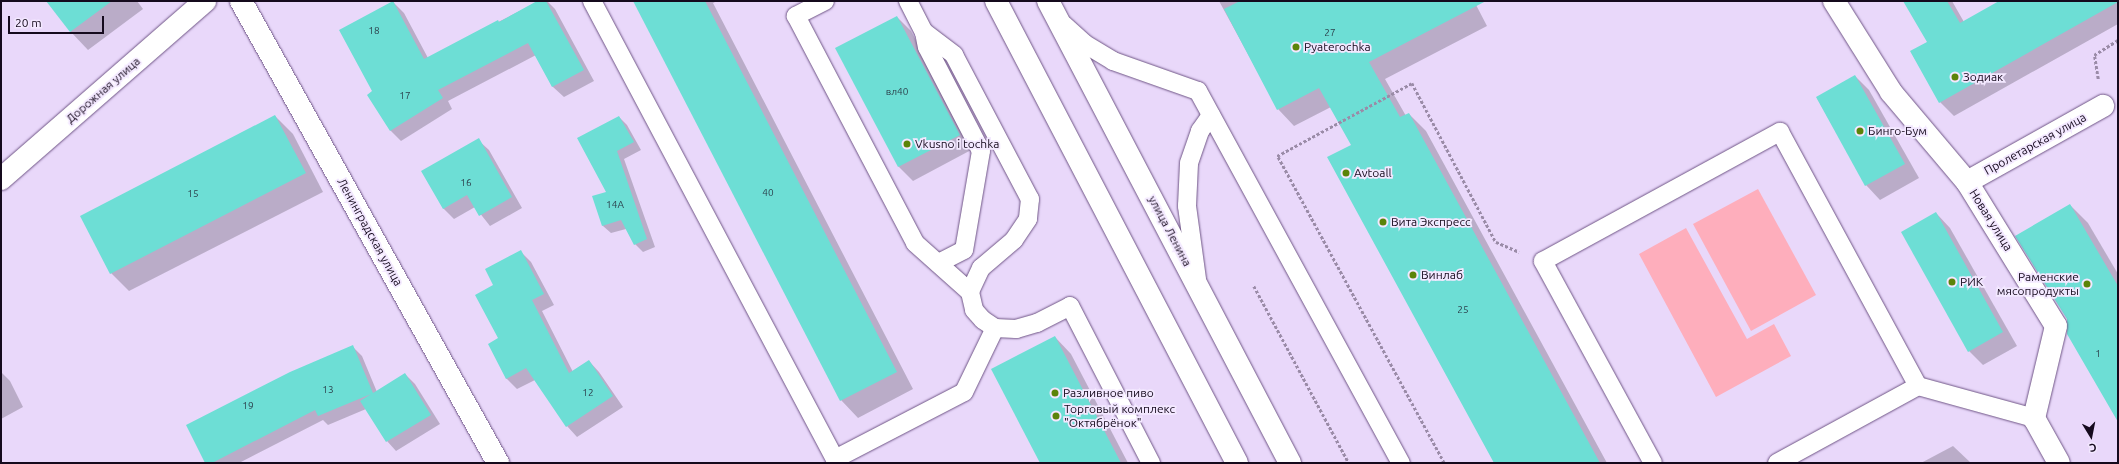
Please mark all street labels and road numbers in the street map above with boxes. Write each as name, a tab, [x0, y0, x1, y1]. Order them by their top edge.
street label: Дорожная улица	[63, 54, 143, 126]
street label: Пролетарская улица	[1981, 110, 2089, 178]
street label: Ленинградская улица	[334, 176, 406, 288]
street label: Новая улица	[1966, 186, 2016, 254]
street label: улица Ленина	[1145, 193, 1195, 269]

